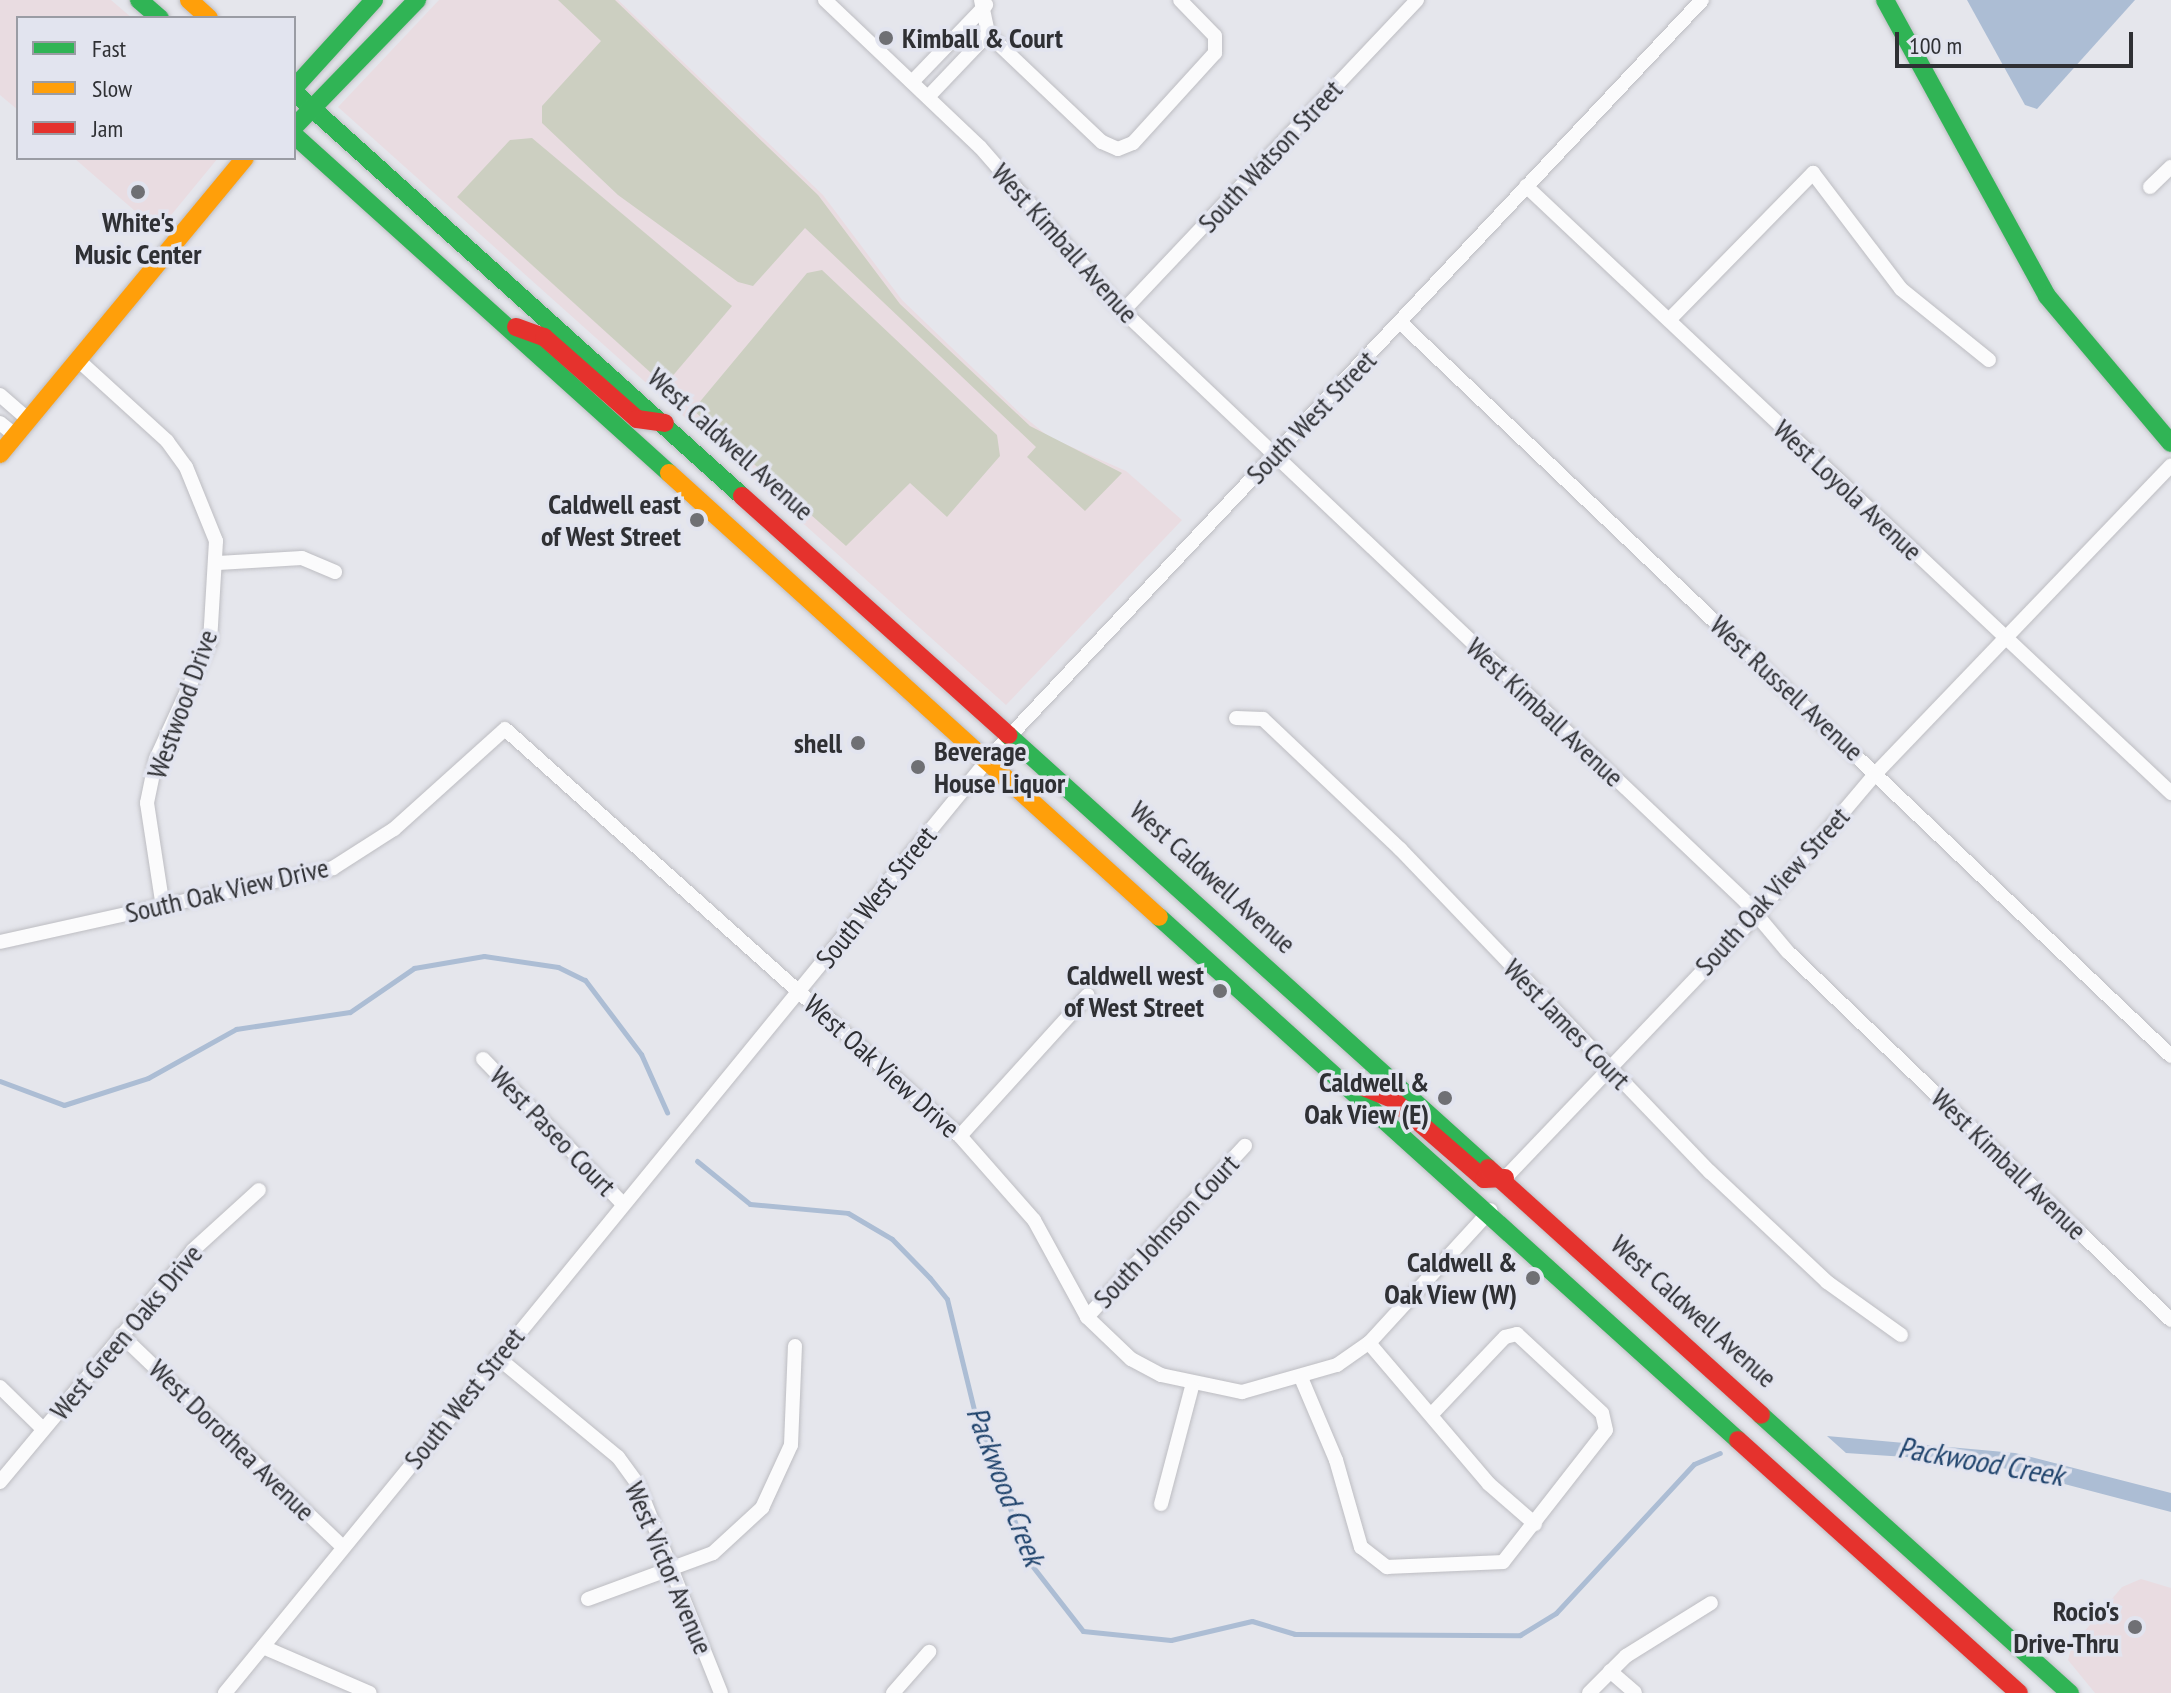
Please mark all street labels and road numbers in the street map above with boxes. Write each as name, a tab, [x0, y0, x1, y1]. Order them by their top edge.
street label: South Watson Street	[1191, 73, 1349, 239]
street label: West Kimball Avenue	[984, 156, 1146, 330]
street label: South West Street	[1239, 343, 1383, 491]
street label: West Caldwell Avenue	[641, 360, 821, 528]
street label: West Loyola Avenue	[1766, 412, 1930, 568]
street label: West Russell Avenue	[1703, 608, 1871, 768]
street label: Westwood Drive	[140, 625, 224, 783]
street label: West Kimball Avenue	[1459, 630, 1631, 794]
street label: West Caldwell Avenue	[1123, 793, 1303, 961]
street label: South Oak View Street	[1687, 799, 1857, 983]
street label: South West Street	[809, 819, 943, 975]
street label: South Oak View Drive	[121, 850, 333, 930]
street label: West James Court	[1497, 952, 1637, 1096]
street label: West Oak View Drive	[797, 987, 967, 1145]
street label: West Paseo Court	[483, 1059, 623, 1203]
street label: West Kimball Avenue	[1924, 1081, 2094, 1247]
street label: South Johnson Court	[1086, 1147, 1246, 1315]
street label: West Caldwell Avenue	[1604, 1227, 1784, 1395]
street label: West Green Oaks Drive	[43, 1237, 209, 1427]
street label: South West Street	[397, 1320, 531, 1476]
street label: West Dorothea Avenue	[142, 1352, 322, 1528]
street label: West Victor Avenue	[617, 1476, 721, 1660]

